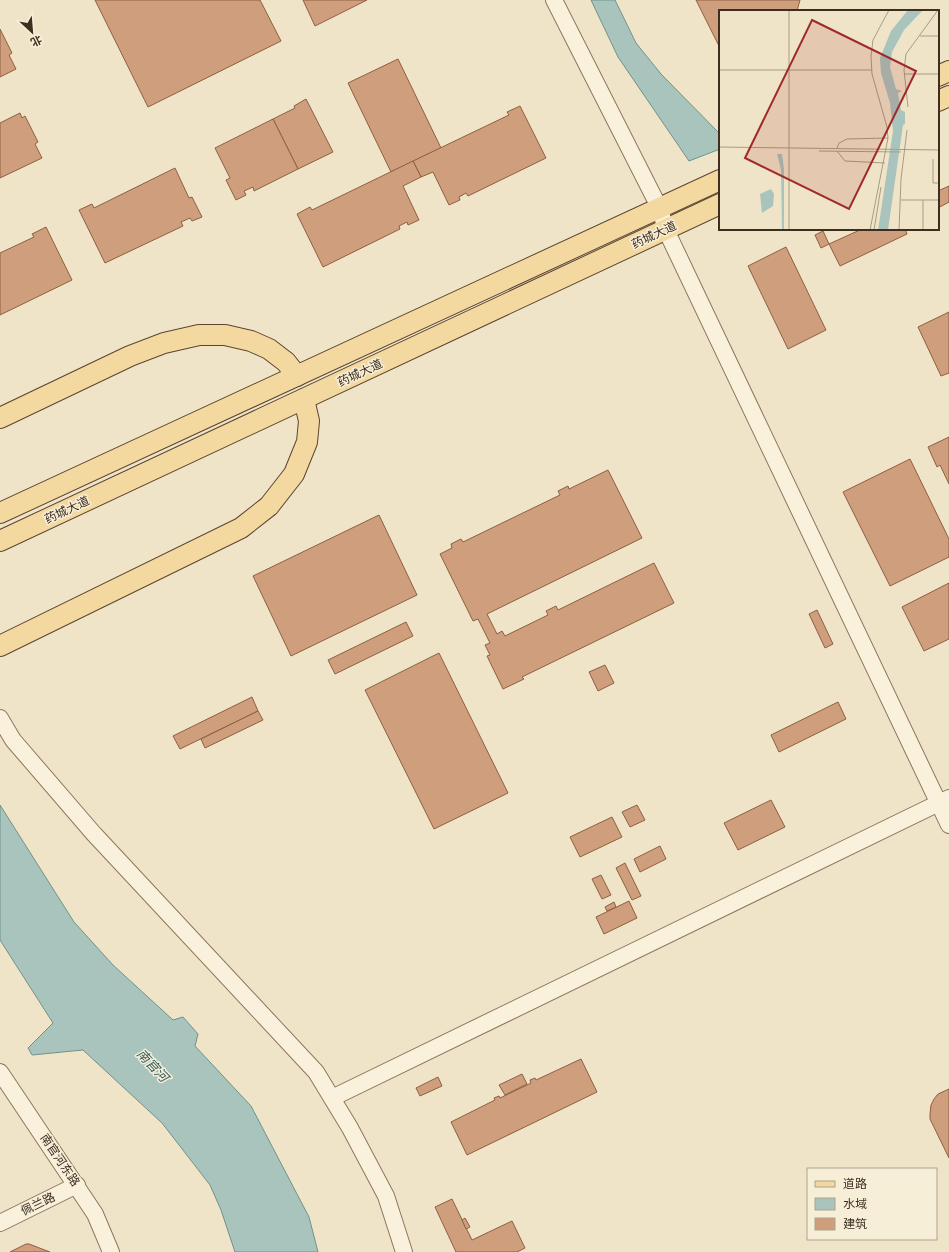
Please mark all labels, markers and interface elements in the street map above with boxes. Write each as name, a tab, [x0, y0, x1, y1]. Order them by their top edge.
inset map	[719, 10, 939, 230]
north arrow	[12, 12, 52, 52]
text: 北	[28, 32, 45, 51]
street label: 药城大道	[628, 217, 679, 251]
street label: 药城大道	[334, 355, 385, 389]
street label: 药城大道	[41, 492, 92, 526]
water label: 南官河	[134, 1045, 175, 1087]
street label: 南官河东路	[37, 1130, 84, 1189]
legend	[807, 1168, 937, 1240]
text: 道路	[843, 1175, 867, 1191]
street label: 佩兰路	[18, 1188, 57, 1218]
text: 水域	[843, 1195, 867, 1211]
text: 建筑	[843, 1215, 867, 1231]

